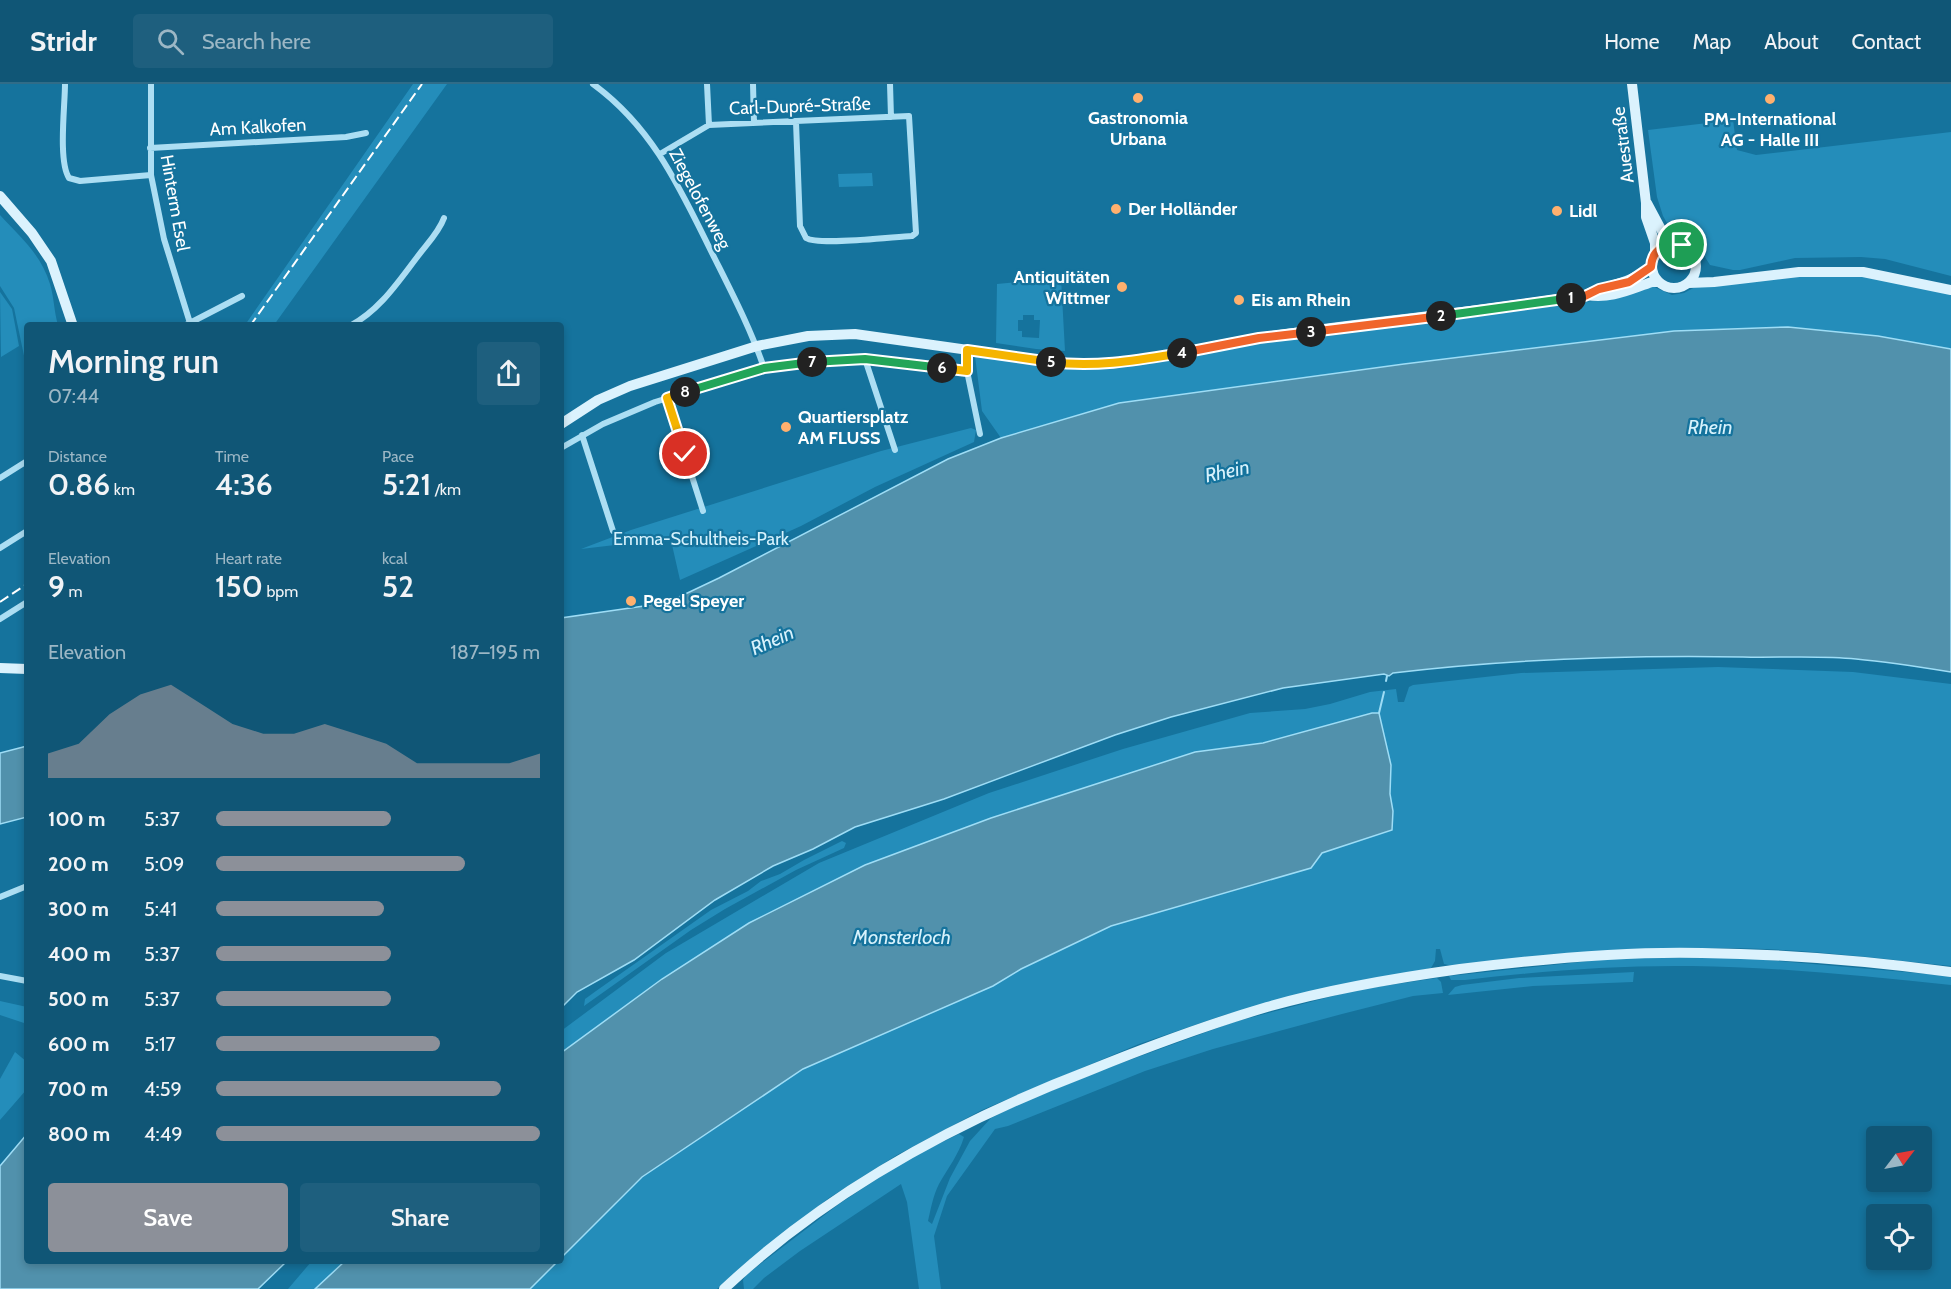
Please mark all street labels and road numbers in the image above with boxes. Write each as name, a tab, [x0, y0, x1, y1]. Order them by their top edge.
street label: Carl-Dupré-Straße	[729, 93, 871, 119]
street label: Auestraße	[1607, 106, 1639, 184]
street label: Am Kalkofen	[209, 113, 307, 141]
street label: Ziegelofenweg	[664, 145, 736, 254]
street label: Hinterm Esel	[156, 153, 194, 254]

